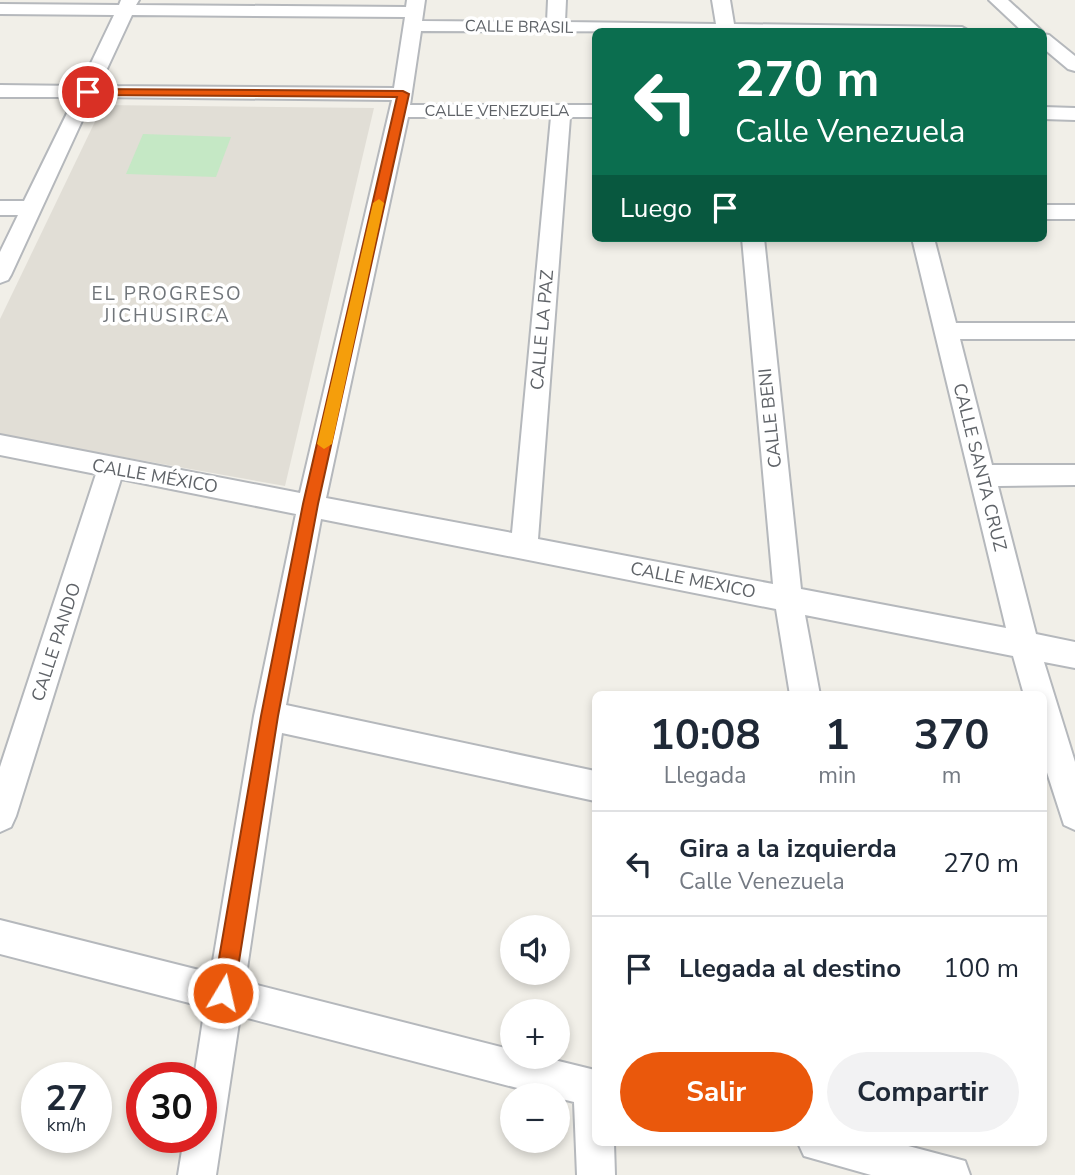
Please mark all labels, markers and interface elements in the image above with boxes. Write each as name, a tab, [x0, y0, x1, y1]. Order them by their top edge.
street label: CALLE BRASIL	[465, 15, 574, 39]
text: 270 m	[735, 46, 879, 113]
icon: left	[620, 56, 711, 147]
pin	[58, 62, 118, 122]
icon: arrive	[69, 73, 107, 111]
street label: CALLE VENEZUELA	[425, 100, 570, 122]
text: Calle Venezuela	[735, 110, 966, 153]
icon: arrive	[706, 189, 744, 227]
text: Luego	[620, 191, 692, 226]
street label: CALLE LA PAZ	[525, 269, 559, 391]
district label: EL PROGRESO JICHUSIRCA	[91, 281, 243, 329]
street label: CALLE BENI	[753, 367, 787, 469]
street label: CALLE SANTA CRUZ	[948, 381, 1013, 554]
street label: CALLE MÉXICO	[90, 453, 220, 499]
street label: CALLE MEXICO	[628, 556, 758, 604]
street label: CALLE PANDO	[26, 580, 86, 704]
text: 10:08	[650, 707, 761, 764]
text: 1	[825, 707, 850, 764]
text: 370	[914, 707, 989, 764]
text: Llegada	[664, 760, 746, 791]
text: min	[818, 760, 856, 791]
text: m	[942, 760, 962, 791]
text: Gira a la izquierda	[679, 831, 897, 866]
icon: left	[620, 845, 658, 883]
text: 270 m	[943, 846, 1019, 881]
text: Calle Venezuela	[679, 866, 845, 897]
map controls	[500, 915, 570, 1153]
button: sound	[500, 915, 570, 985]
icon: arrive	[620, 950, 658, 988]
text: Llegada al destino	[679, 951, 901, 986]
text: 100 m	[943, 951, 1019, 986]
position arrow	[186, 956, 260, 1030]
button: +	[500, 999, 570, 1069]
button: Salir	[620, 1052, 813, 1132]
button: Compartir	[827, 1052, 1019, 1132]
speed limit sign: 30	[126, 1062, 217, 1153]
text: 27	[45, 1075, 88, 1122]
button: −	[500, 1083, 570, 1153]
text: km/h	[47, 1113, 86, 1137]

